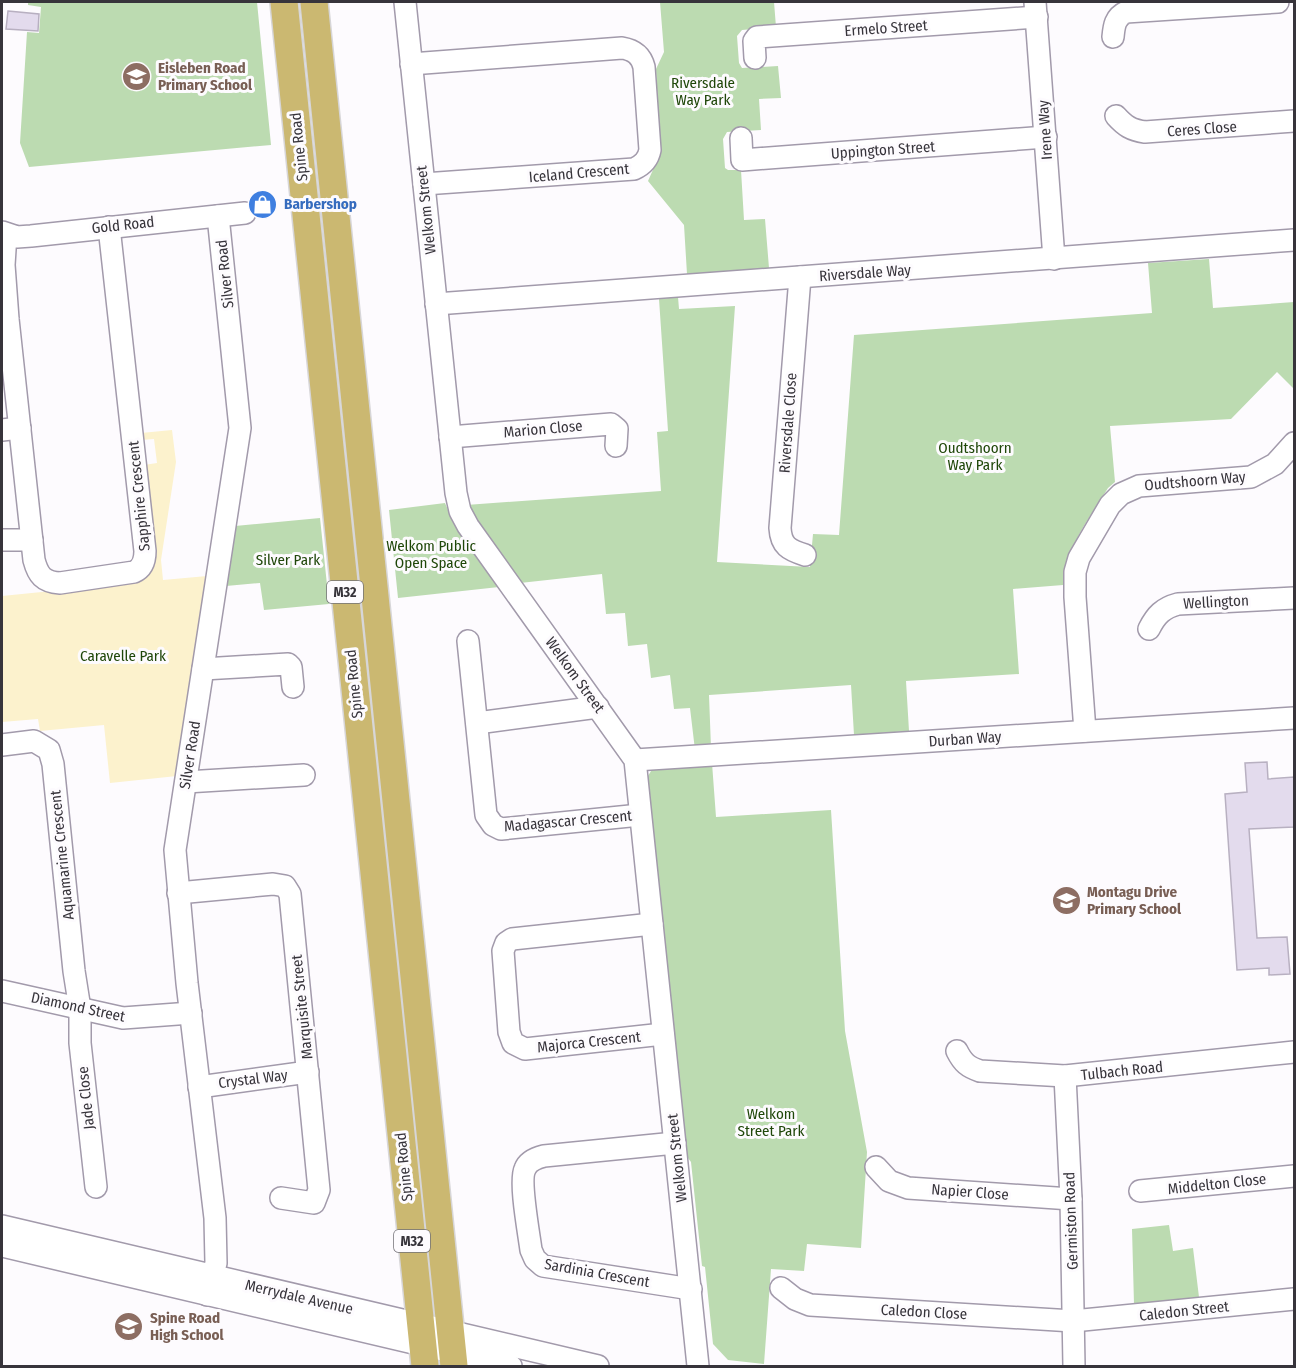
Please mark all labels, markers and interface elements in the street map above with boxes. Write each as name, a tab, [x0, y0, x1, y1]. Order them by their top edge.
street label: Ermelo Street	[844, 16, 928, 40]
place label: Eisleben Road Primary School	[158, 59, 253, 94]
school or university icon: Eisleben Road Primary School	[121, 61, 153, 93]
park label: Riversdale Way Park	[671, 74, 735, 109]
street label: Irene Way	[1034, 99, 1056, 160]
street label: Spine Road	[286, 112, 312, 182]
street label: Ceres Close	[1166, 118, 1238, 140]
street label: Uppington Street	[830, 137, 936, 163]
street label: Iceland Crescent	[528, 160, 630, 186]
street label: Welkom Street	[412, 165, 440, 255]
shop icon: Barbershop	[247, 188, 279, 220]
place label: Barbershop	[284, 195, 357, 213]
street label: Gold Road	[91, 213, 155, 237]
street label: Silver Road	[212, 239, 238, 309]
street label: Riversdale Way	[818, 261, 912, 285]
street label: Riversdale Close	[776, 372, 800, 474]
street label: Marion Close	[503, 417, 583, 441]
park label: Oudtshoorn Way Park	[938, 439, 1012, 474]
street label: Sapphire Crescent	[124, 440, 154, 552]
street label: Oudtshoorn Way	[1144, 468, 1247, 494]
park label: Welkom Public Open Space	[386, 537, 476, 572]
park label: Silver Park	[256, 551, 320, 569]
road number: M32	[327, 581, 363, 603]
street label: Wellington	[1183, 591, 1249, 613]
street label: Welkom Street	[542, 634, 609, 716]
park label: Caravelle Park	[80, 647, 166, 665]
street label: Spine Road	[341, 649, 367, 719]
street label: Silver Road	[176, 720, 204, 790]
street label: Durban Way	[928, 727, 1002, 751]
street label: Aquamarine Crescent	[46, 789, 78, 921]
street label: Madagascar Crescent	[503, 806, 633, 836]
place label: Montagu Drive Primary School	[1087, 883, 1182, 918]
school or university icon: Montagu Drive Primary School	[1050, 885, 1082, 917]
street label: Marquisite Street	[288, 954, 316, 1060]
street label: Diamond Street	[29, 988, 127, 1026]
street label: Majorca Crescent	[536, 1028, 642, 1056]
street label: Tulbach Road	[1080, 1058, 1164, 1084]
street label: Jade Close	[74, 1065, 98, 1131]
street label: Crystal Way	[217, 1066, 289, 1092]
park label: Welkom Street Park	[737, 1105, 805, 1140]
street label: Welkom Street	[663, 1113, 691, 1203]
street label: Spine Road	[391, 1132, 417, 1202]
street label: Middelton Close	[1167, 1170, 1267, 1198]
street label: Germiston Road	[1060, 1172, 1082, 1270]
street label: Napier Close	[931, 1180, 1009, 1204]
road number: M32	[394, 1230, 430, 1252]
street label: Sardinia Crescent	[543, 1255, 651, 1291]
street label: Merrydale Avenue	[243, 1276, 355, 1318]
street label: Caledon Street	[1138, 1297, 1230, 1325]
street label: Caledon Close	[880, 1301, 968, 1323]
place label: Spine Road High School	[150, 1309, 225, 1344]
school or university icon: Spine Road High School	[113, 1311, 145, 1343]

